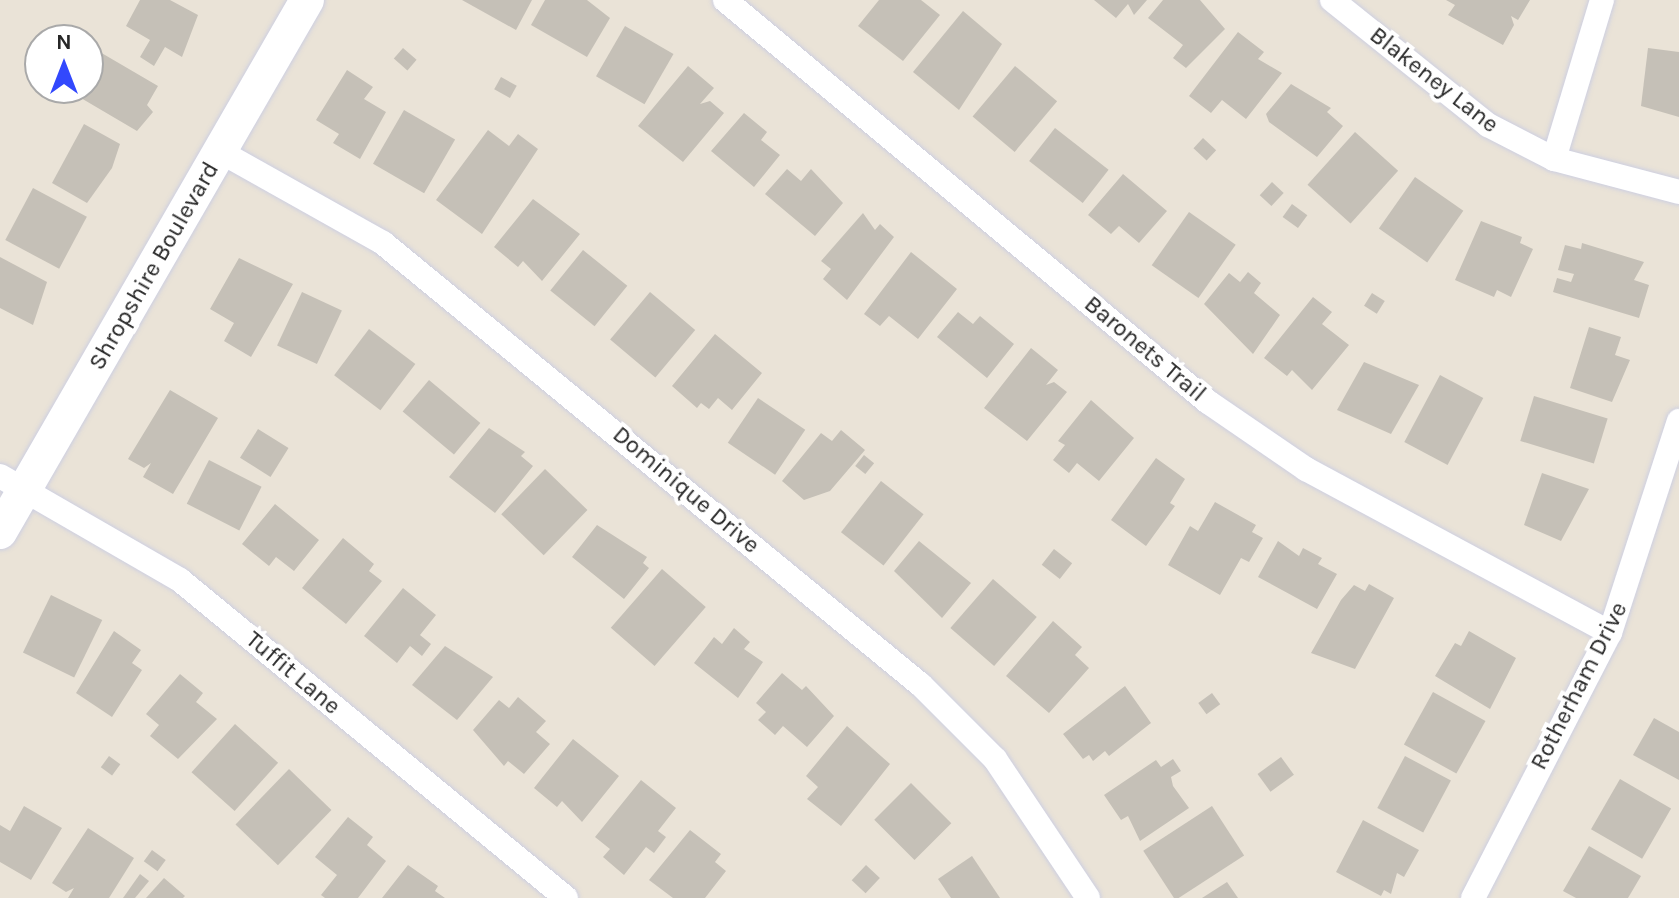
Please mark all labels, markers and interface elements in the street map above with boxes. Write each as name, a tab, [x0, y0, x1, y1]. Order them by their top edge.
street label: Blakeney Lane	[1364, 21, 1504, 139]
north arrow	[24, 24, 104, 104]
text: N	[56, 29, 72, 55]
street label: Shropshire Boulevard	[83, 157, 225, 375]
street label: Baronets Trail	[1078, 290, 1212, 408]
street label: Dominique Drive	[607, 420, 765, 560]
street label: Rotherham Drive	[1524, 597, 1634, 775]
street label: Tuffit Lane	[240, 625, 346, 721]

